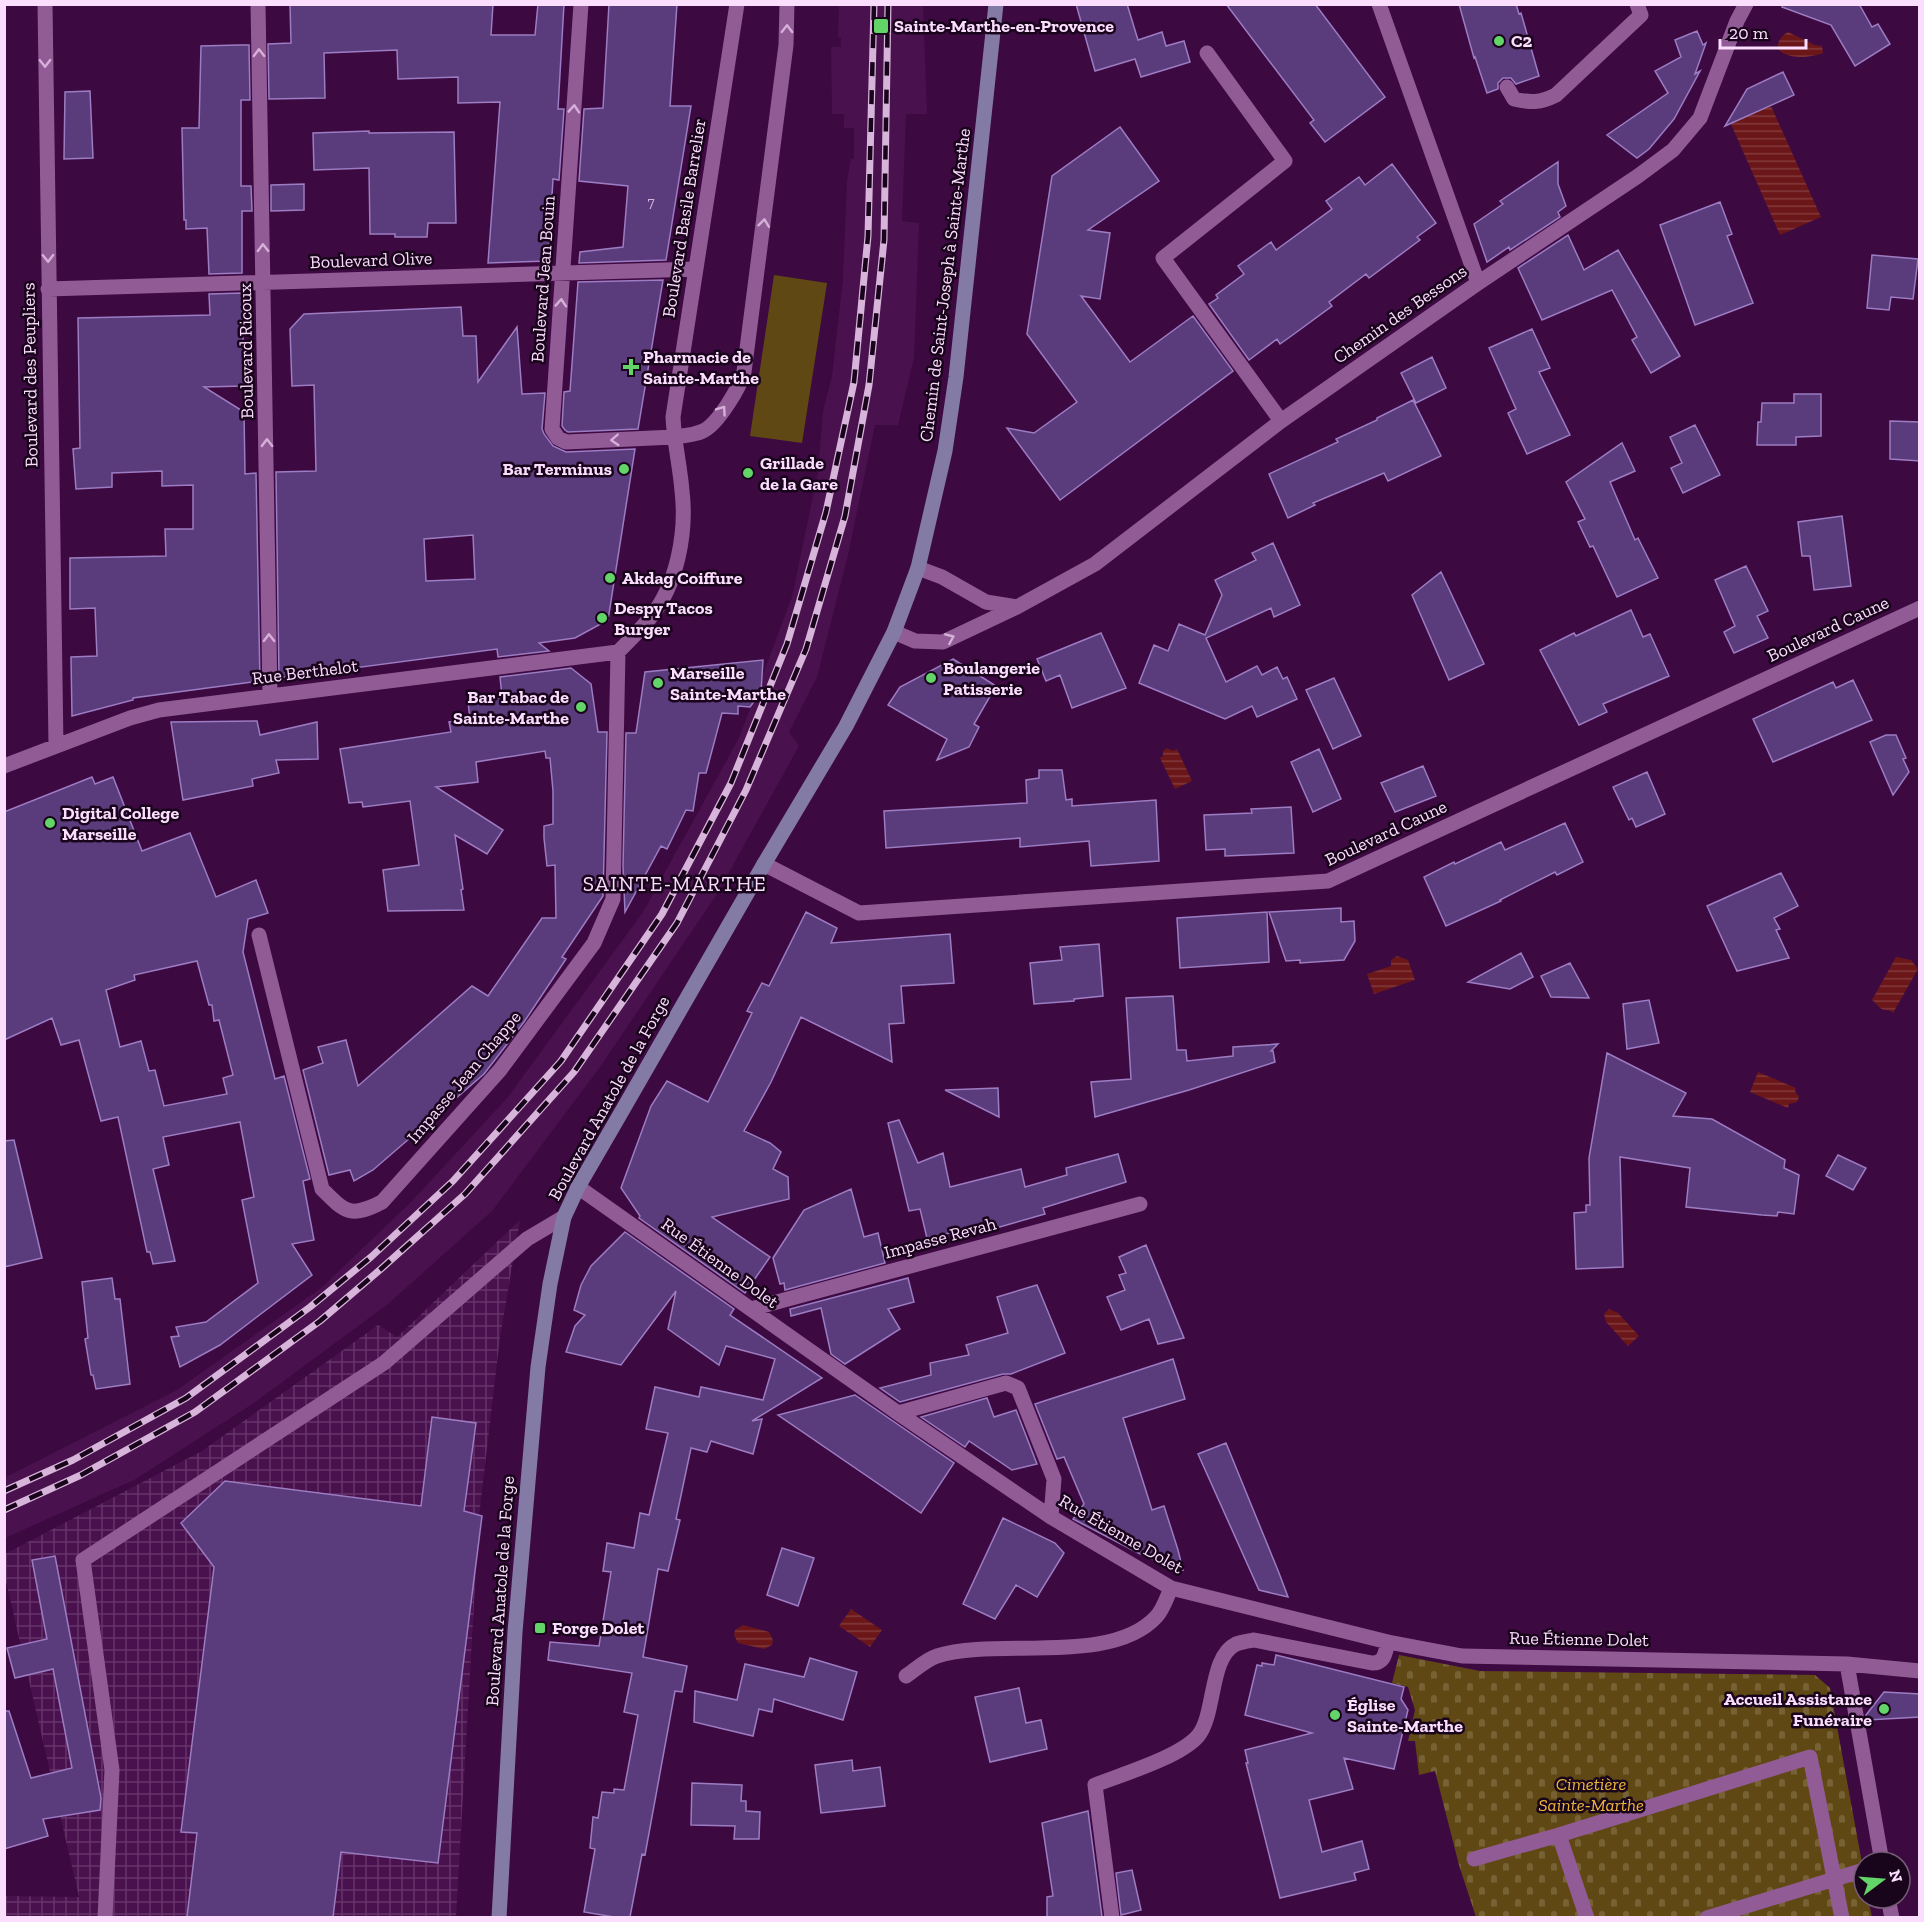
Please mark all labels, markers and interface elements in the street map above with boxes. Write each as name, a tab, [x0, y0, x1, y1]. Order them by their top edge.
scale bar	[1720, 12, 1806, 50]
place label: Sainte-Marthe-en-Provence	[894, 15, 1114, 37]
marker: Sainte-Marthe-en-Provence	[872, 17, 890, 35]
text: 20 m	[1729, 22, 1769, 44]
one-way arrow	[781, 25, 793, 34]
place label: C2	[1511, 30, 1533, 52]
marker: C2	[1492, 34, 1506, 48]
one-way arrow	[253, 48, 266, 57]
one-way arrow	[39, 58, 52, 67]
one-way arrow	[567, 104, 580, 113]
street label: Boulevard Basile Barrelier	[657, 117, 711, 319]
street label: Chemin de Saint-Joseph à Sainte-Marthe	[915, 127, 975, 443]
house number: 7	[647, 193, 655, 211]
street label: Boulevard Jean Bouin	[526, 194, 560, 363]
one-way arrow	[758, 218, 770, 227]
one-way arrow	[257, 243, 270, 252]
street label: Boulevard Olive	[309, 247, 433, 273]
one-way arrow	[42, 253, 54, 262]
street label: Chemin des Bessons	[1329, 260, 1471, 368]
street label: Boulevard des Peupliers	[17, 282, 43, 468]
street label: Boulevard Ricoux	[234, 283, 258, 419]
one-way arrow	[554, 299, 567, 308]
place label: Pharmacie de Sainte-Marthe	[643, 346, 759, 389]
marker: Pharmacie de Sainte-Marthe	[624, 360, 638, 374]
one-way arrow	[715, 406, 726, 417]
one-way arrow	[611, 434, 620, 447]
one-way arrow	[260, 438, 273, 447]
place label: Grillade de la Gare	[760, 452, 838, 495]
place label: Bar Terminus	[503, 458, 612, 480]
marker: Bar Terminus	[617, 462, 631, 476]
marker: Grillade de la Gare	[741, 466, 755, 480]
place label: Akdag Coiffure	[622, 567, 743, 589]
marker: Akdag Coiffure	[603, 571, 617, 585]
street label: Boulevard Caune	[1764, 591, 1892, 667]
place label: Despy Tacos Burger	[614, 597, 713, 640]
marker: Despy Tacos Burger	[595, 611, 609, 625]
one-way arrow	[263, 633, 276, 642]
one-way arrow	[944, 633, 955, 645]
street label: Rue Berthelot	[251, 655, 360, 689]
place label: Boulangerie Patisserie	[943, 657, 1040, 700]
place label: Marseille Sainte-Marthe	[670, 662, 786, 705]
marker: Boulangerie Patisserie	[924, 671, 938, 685]
marker: Marseille Sainte-Marthe	[651, 676, 665, 690]
place label: Bar Tabac de Sainte-Marthe	[453, 686, 569, 729]
marker: Bar Tabac de Sainte-Marthe	[574, 700, 588, 714]
street label: Boulevard Caune	[1322, 795, 1450, 871]
place label: Digital College Marseille	[62, 802, 180, 845]
marker: Digital College Marseille	[43, 816, 57, 830]
district label: SAINTE-MARTHE	[583, 871, 767, 896]
street label: Boulevard Anatole de la Forge	[543, 992, 675, 1204]
street label: Impasse Jean Chappe	[402, 1006, 526, 1148]
street label: Impasse Revah	[882, 1212, 998, 1264]
street label: Rue Étienne Dolet	[657, 1213, 783, 1313]
street label: Boulevard Anatole de la Forge	[481, 1475, 519, 1707]
street label: Rue Étienne Dolet	[1055, 1490, 1187, 1579]
place label: Forge Dolet	[552, 1617, 645, 1639]
marker: Forge Dolet	[533, 1621, 547, 1635]
street label: Rue Étienne Dolet	[1509, 1627, 1649, 1651]
place label: Accueil Assistance Funéraire	[1724, 1688, 1872, 1731]
place label: Église Sainte-Marthe	[1347, 1694, 1463, 1737]
marker: Accueil Assistance Funéraire	[1877, 1702, 1891, 1716]
marker: Église Sainte-Marthe	[1328, 1708, 1342, 1722]
park label: Cimetière Sainte-Marthe	[1538, 1773, 1644, 1816]
north arrow	[1852, 1850, 1912, 1910]
text: N	[1885, 1868, 1907, 1884]

